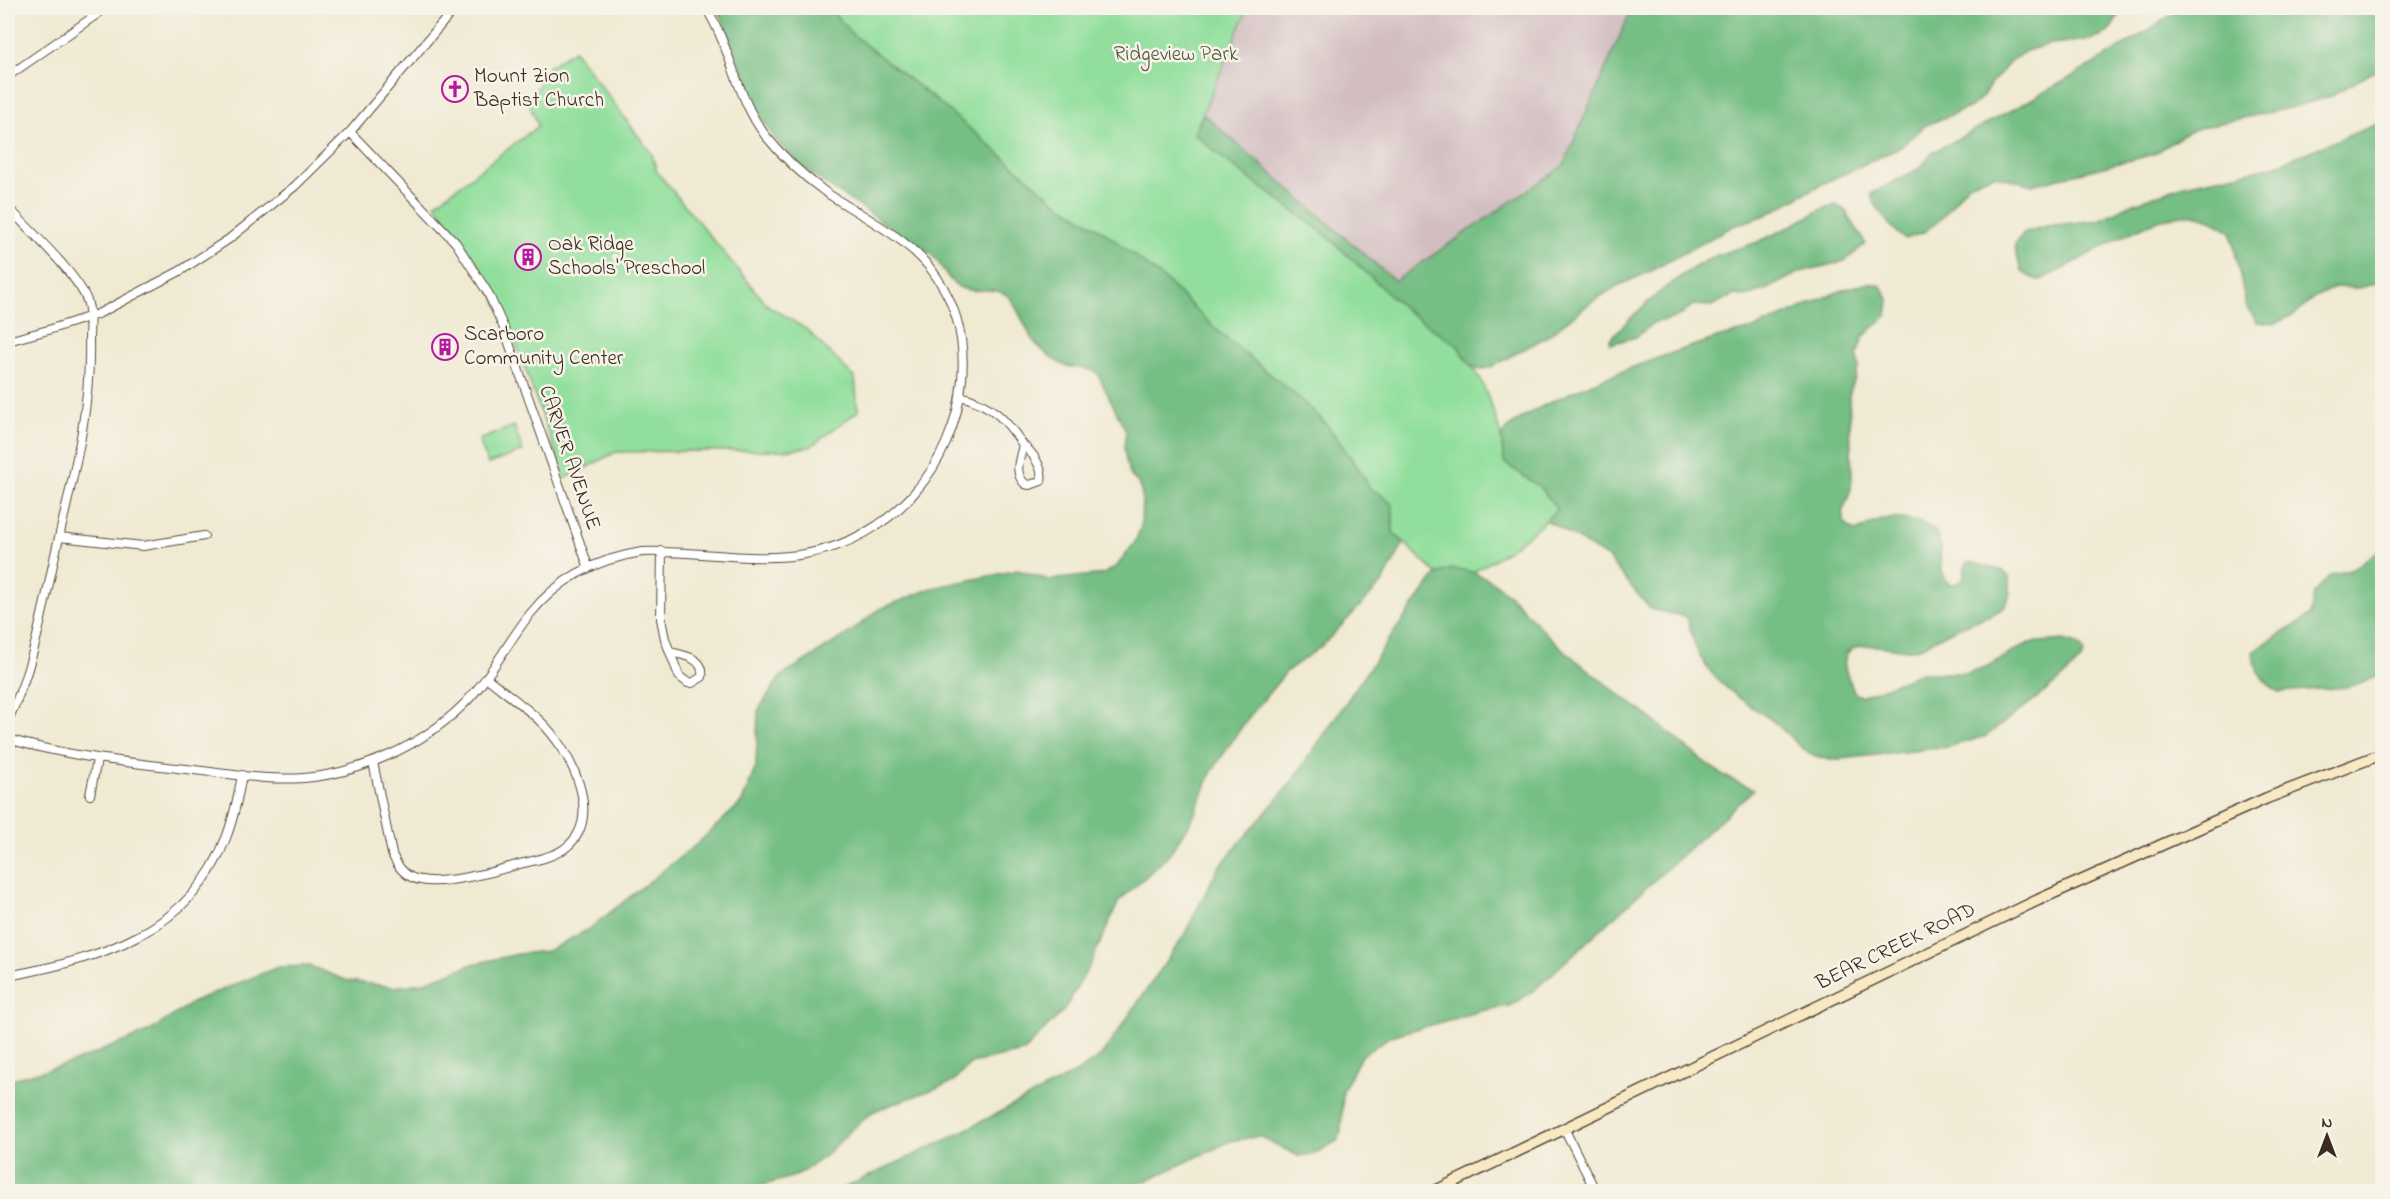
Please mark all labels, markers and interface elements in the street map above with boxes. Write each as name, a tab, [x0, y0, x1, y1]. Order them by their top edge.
park label: Ridgeview Park	[1114, 40, 1239, 72]
place label: Mount Zion Baptist Church	[473, 62, 604, 116]
church icon: Mount Zion Baptist Church	[440, 74, 470, 104]
place label: Oak Ridge Schools' Preschool	[548, 230, 705, 284]
building icon: Oak Ridge Schools' Preschool	[513, 242, 543, 272]
place label: Scarboro Community Center	[464, 320, 624, 376]
building icon: Scarboro Community Center	[430, 332, 460, 362]
street label: CARVER AVENUE	[530, 382, 608, 534]
street label: BEAR CREEK ROAD	[1810, 895, 1981, 999]
north arrow	[2297, 1106, 2357, 1166]
text: N	[2322, 1111, 2333, 1135]

